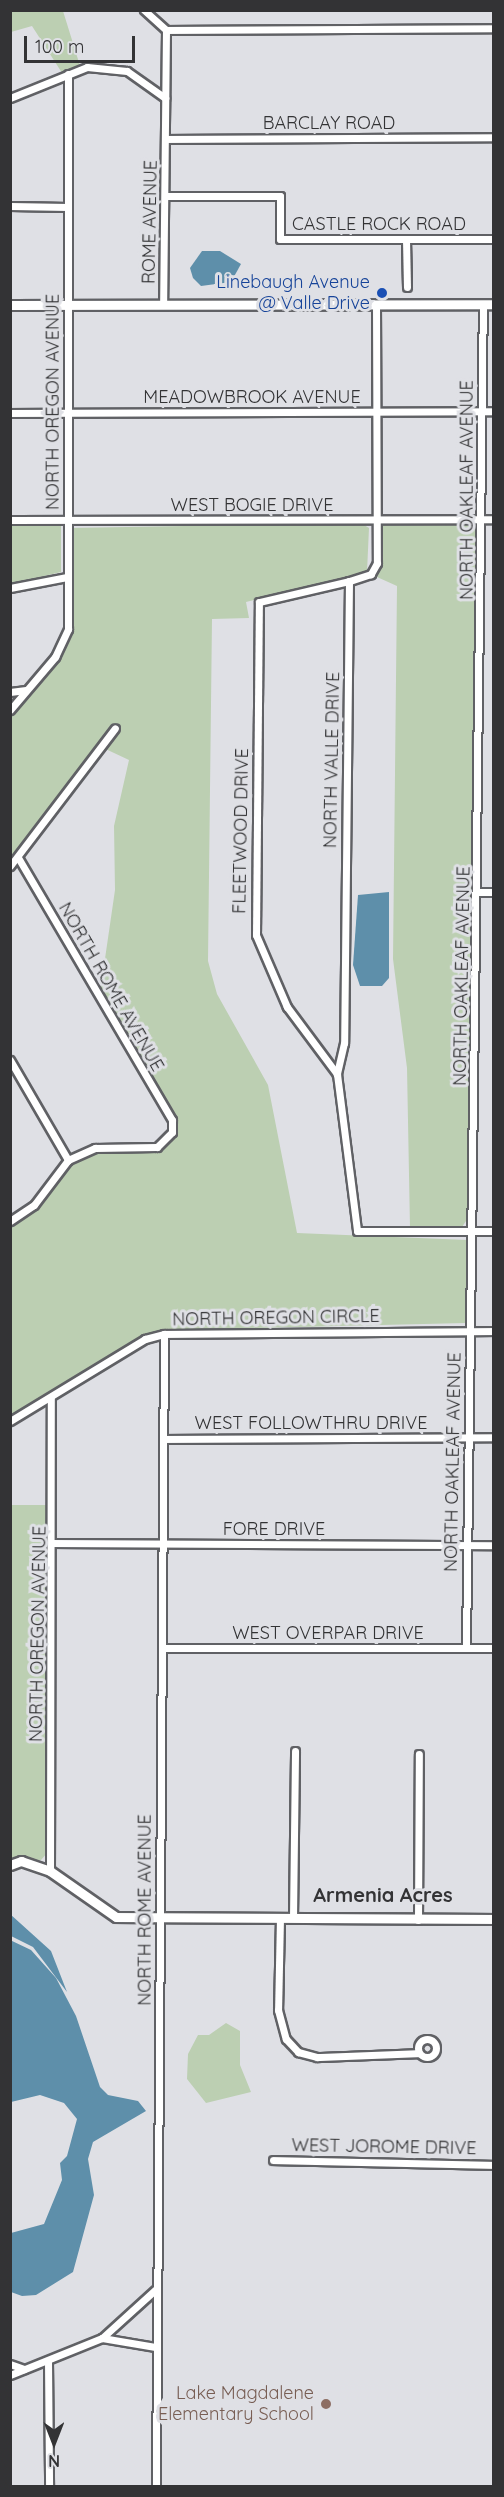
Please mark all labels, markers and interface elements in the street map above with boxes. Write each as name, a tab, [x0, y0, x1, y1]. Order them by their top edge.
scale bar	[27, 24, 138, 62]
text: 100 m	[35, 35, 84, 58]
street label: BARCLAY ROAD	[263, 112, 395, 134]
street label: ROME AVENUE	[138, 160, 162, 284]
street label: CASTLE ROCK ROAD	[292, 213, 466, 235]
place label: Linebaugh Avenue @ Valle Drive	[216, 272, 370, 314]
marker: Linebaugh Avenue @ Valle Drive	[375, 286, 389, 300]
street label: NORTH OREGON AVENUE	[42, 294, 64, 510]
street label: NORTH OAKLEAF AVENUE	[456, 380, 478, 600]
street label: MEADOWBROOK AVENUE	[143, 386, 361, 408]
street label: WEST BOGIE DRIVE	[171, 494, 333, 516]
street label: NORTH VALLE DRIVE	[320, 672, 344, 848]
street label: FLEETWOOD DRIVE	[229, 748, 253, 914]
street label: NORTH OAKLEAF AVENUE	[449, 866, 475, 1086]
street label: NORTH ROME AVENUE	[54, 899, 168, 1075]
street label: NORTH OREGON CIRCLE	[172, 1305, 380, 1331]
street label: NORTH OAKLEAF AVENUE	[440, 1352, 466, 1572]
street label: WEST FOLLOWTHRU DRIVE	[195, 1412, 427, 1434]
street label: FORE DRIVE	[223, 1518, 325, 1540]
street label: NORTH OREGON AVENUE	[25, 1526, 51, 1742]
street label: WEST OVERPAR DRIVE	[232, 1622, 424, 1644]
street label: NORTH ROME AVENUE	[134, 1814, 156, 2006]
district label: Armenia Acres	[313, 1882, 453, 1906]
street label: WEST JOROME DRIVE	[291, 2135, 477, 2159]
place label: Lake Magdalene Elementary School	[158, 2383, 314, 2426]
marker: Lake Magdalene Elementary School	[319, 2397, 333, 2411]
north arrow	[24, 2413, 84, 2473]
text: N	[48, 2451, 60, 2471]

